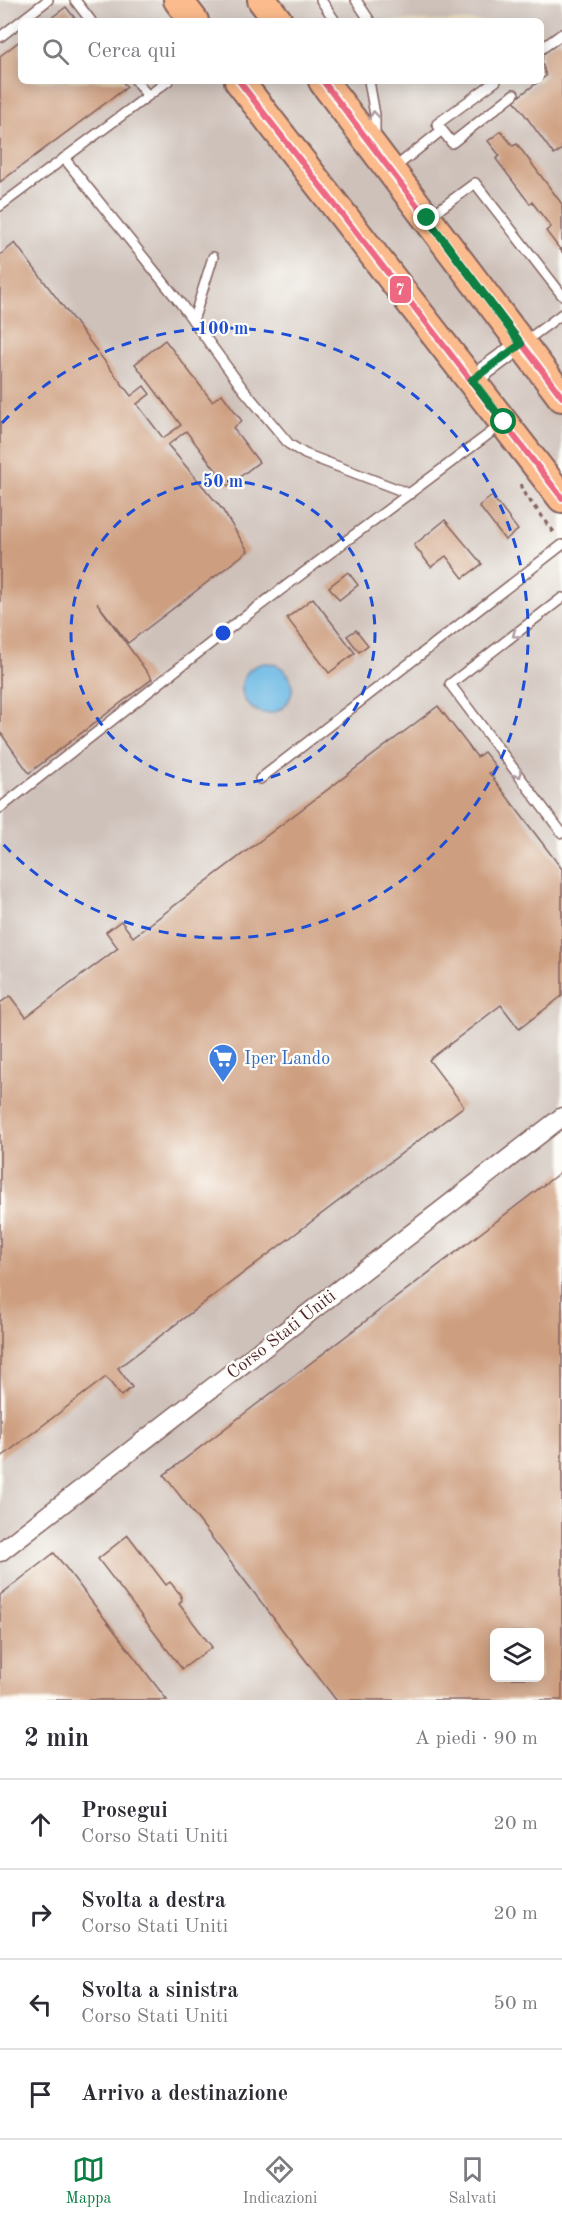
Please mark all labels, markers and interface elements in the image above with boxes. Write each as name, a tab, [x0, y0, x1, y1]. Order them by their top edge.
search box	[18, 18, 544, 84]
icon: search	[39, 35, 72, 68]
text: Cerca qui	[87, 40, 176, 62]
one-way arrow	[368, 111, 381, 120]
route end	[413, 204, 439, 230]
line badge: 7	[389, 275, 412, 304]
text: 7	[395, 283, 405, 299]
text: 100 m	[198, 320, 248, 338]
route start	[490, 408, 516, 434]
text: 50 m	[203, 473, 243, 491]
centre of rings	[213, 623, 233, 643]
one-way arrow	[512, 626, 523, 637]
one-way arrow	[510, 767, 521, 778]
supermarket icon: Iper Lando	[207, 1042, 239, 1084]
place label: Iper Lando	[244, 1050, 330, 1068]
street label: Corso Stati Uniti	[224, 1287, 339, 1383]
map controls	[490, 1628, 544, 1682]
button: layers	[490, 1628, 544, 1682]
text: 2 min	[24, 1726, 89, 1752]
text: A piedi · 90 m	[415, 1729, 538, 1749]
text: Prosegui	[81, 1800, 168, 1822]
icon: ahead	[24, 1808, 57, 1841]
text: 20 m	[493, 1814, 538, 1834]
text: Corso Stati Uniti	[81, 1827, 228, 1847]
text: Svolta a destra	[81, 1890, 226, 1912]
icon: right	[24, 1898, 57, 1931]
text: 20 m	[493, 1904, 538, 1924]
text: Corso Stati Uniti	[81, 1917, 228, 1937]
text: Svolta a sinistra	[81, 1980, 239, 2002]
icon: left	[24, 1988, 57, 2021]
text: 50 m	[493, 1994, 538, 2014]
text: Corso Stati Uniti	[81, 2007, 228, 2027]
icon: arrive	[24, 2078, 57, 2111]
text: Arrivo a destinazione	[81, 2083, 288, 2105]
tab: Mappa	[66, 2153, 111, 2209]
tab: Indicazioni	[243, 2153, 317, 2209]
tab: Salvati	[448, 2153, 496, 2209]

